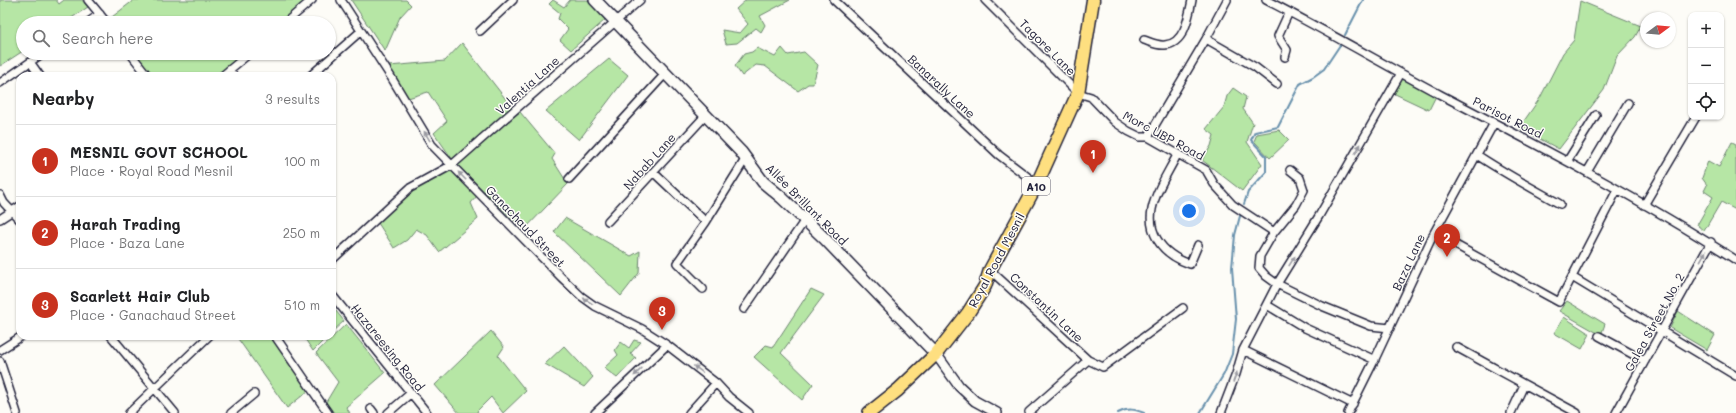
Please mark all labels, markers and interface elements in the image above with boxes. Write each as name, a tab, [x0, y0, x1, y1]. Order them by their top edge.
north arrow	[1640, 12, 1676, 48]
map controls	[1688, 12, 1724, 120]
button: +	[1688, 12, 1724, 48]
street label: Tagore Lane	[1016, 15, 1080, 79]
search box	[16, 16, 336, 60]
icon: search	[30, 27, 52, 49]
text: Search here	[62, 28, 153, 48]
button: −	[1688, 48, 1724, 84]
street label: Banarally Lane	[905, 51, 979, 121]
street label: Valentia Lane	[492, 52, 562, 118]
button: locate	[1688, 84, 1724, 120]
text: Nearby	[32, 87, 94, 109]
text: 3 results	[265, 90, 320, 107]
street label: Parisot Road	[1470, 93, 1546, 142]
street label: Morc UBP Road	[1120, 107, 1208, 163]
street label: Nabab Lane	[619, 129, 679, 193]
one-way arrow	[423, 130, 430, 142]
pin: 1	[1080, 140, 1106, 173]
text: MESNIL GOVT SCHOOL	[70, 142, 248, 162]
one-way arrow	[1354, 143, 1361, 155]
text: 1	[42, 152, 48, 169]
text: 100 m	[284, 152, 320, 169]
street label: Allée Brillant Road	[763, 160, 852, 249]
text: Place · Royal Road Mesnil	[70, 162, 233, 179]
one-way arrow	[458, 171, 467, 181]
road number: A10	[1022, 177, 1050, 195]
street label: Ganachaud Street	[483, 182, 569, 270]
your location	[1179, 201, 1199, 221]
street label: Royal Road Mesnil	[964, 210, 1028, 310]
text: Harah Trading	[70, 214, 180, 234]
text: 2	[41, 224, 49, 241]
text: 250 m	[283, 224, 320, 241]
pin: 2	[1434, 224, 1460, 257]
street label: Baza Lane	[1388, 231, 1428, 293]
text: Place · Baza Lane	[70, 234, 185, 251]
one-way arrow	[1699, 251, 1706, 262]
one-way arrow	[1288, 255, 1295, 267]
street label: Constantin Lane	[1007, 269, 1087, 345]
street label: Galea Street No. 2	[1620, 270, 1688, 374]
text: Scarlett Hair Club	[70, 286, 210, 306]
text: 3	[41, 296, 49, 313]
text: 510 m	[284, 296, 320, 313]
one-way arrow	[583, 297, 593, 305]
pin: 3	[649, 297, 675, 330]
street label: Hazareesing Road	[348, 300, 428, 394]
text: Place · Ganachaud Street	[70, 306, 236, 323]
one-way arrow	[693, 365, 703, 373]
one-way arrow	[634, 367, 643, 376]
one-way arrow	[1232, 370, 1238, 382]

